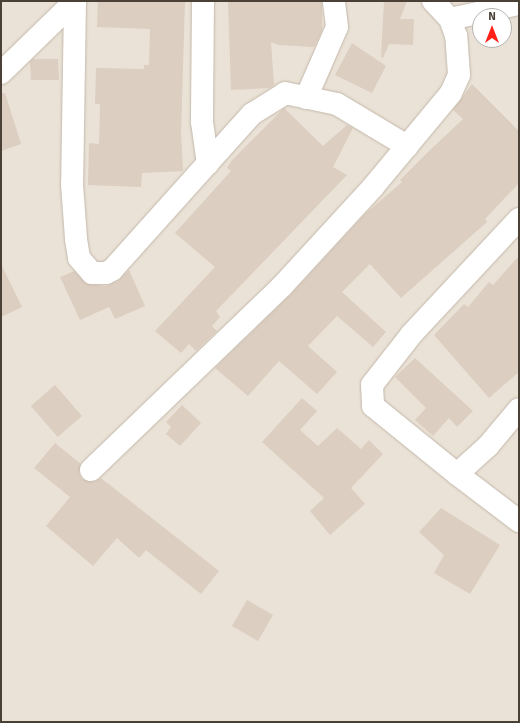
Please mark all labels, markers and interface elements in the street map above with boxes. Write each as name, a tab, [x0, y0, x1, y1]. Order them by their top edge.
north arrow	[472, 8, 512, 48]
text: N	[488, 10, 496, 23]

